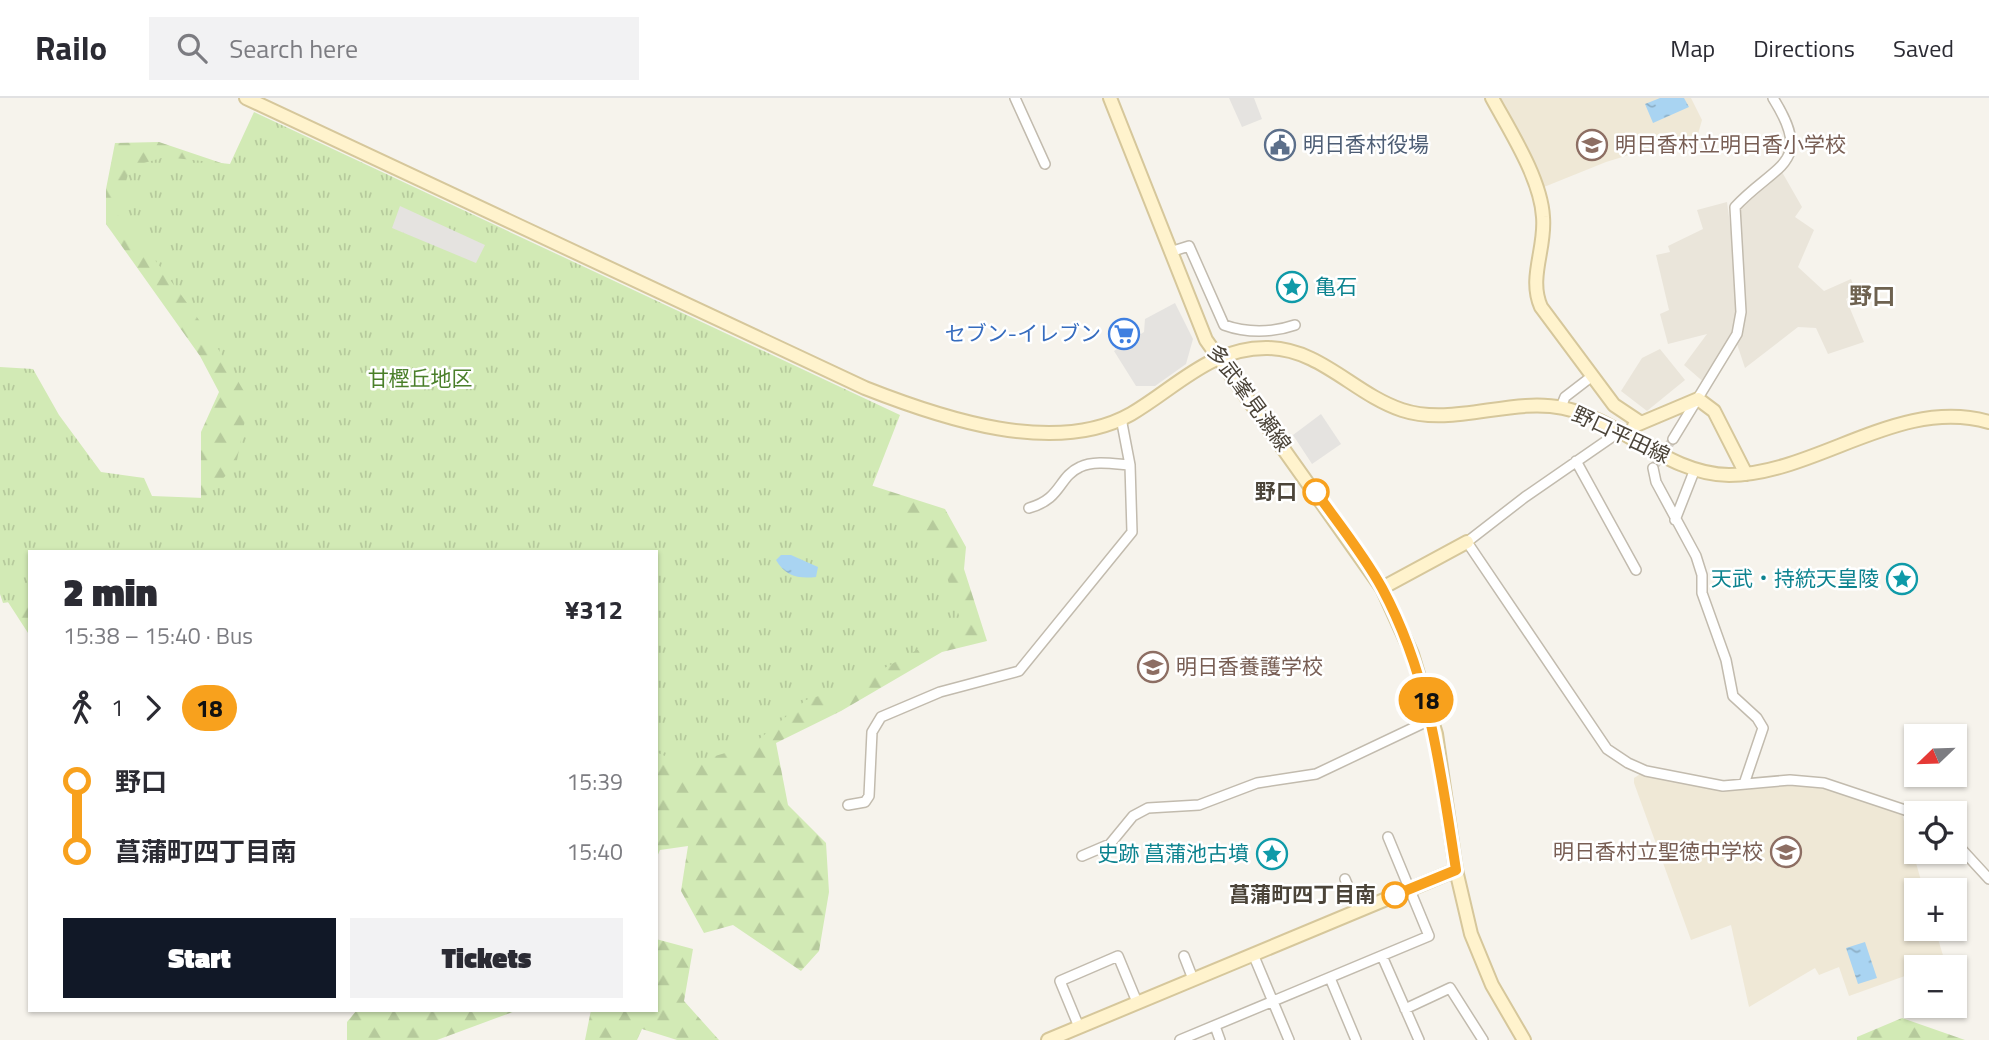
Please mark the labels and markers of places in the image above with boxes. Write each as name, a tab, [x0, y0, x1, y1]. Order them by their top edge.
public building icon: 明日香村役場	[1263, 128, 1297, 162]
place label: 明日香村役場	[1303, 128, 1429, 160]
school or university icon: 明日香村立明日香小学校	[1575, 128, 1609, 162]
place label: 明日香村立明日香小学校	[1615, 128, 1846, 160]
place icon: 亀石	[1275, 270, 1309, 304]
place label: 亀石	[1315, 270, 1357, 302]
place label: セブン-イレブン	[945, 317, 1101, 349]
supermarket icon: セブン-イレブン	[1107, 317, 1141, 351]
place label: 野口	[1255, 475, 1297, 507]
marker: 野口	[1303, 479, 1329, 505]
place label: 天武・持統天皇陵	[1711, 562, 1879, 594]
place icon: 天武・持統天皇陵	[1885, 562, 1919, 596]
school or university icon: 明日香養護学校	[1136, 650, 1170, 684]
place label: 明日香養護学校	[1176, 650, 1323, 682]
place label: 明日香村立聖徳中学校	[1553, 835, 1763, 867]
school or university icon: 明日香村立聖徳中学校	[1769, 835, 1803, 869]
place label: 史跡 菖蒲池古墳	[1097, 837, 1249, 869]
place icon: 史跡 菖蒲池古墳	[1255, 837, 1289, 871]
place label: 菖蒲町四丁目南	[1229, 878, 1376, 910]
marker: 菖蒲町四丁目南	[1382, 882, 1408, 908]

